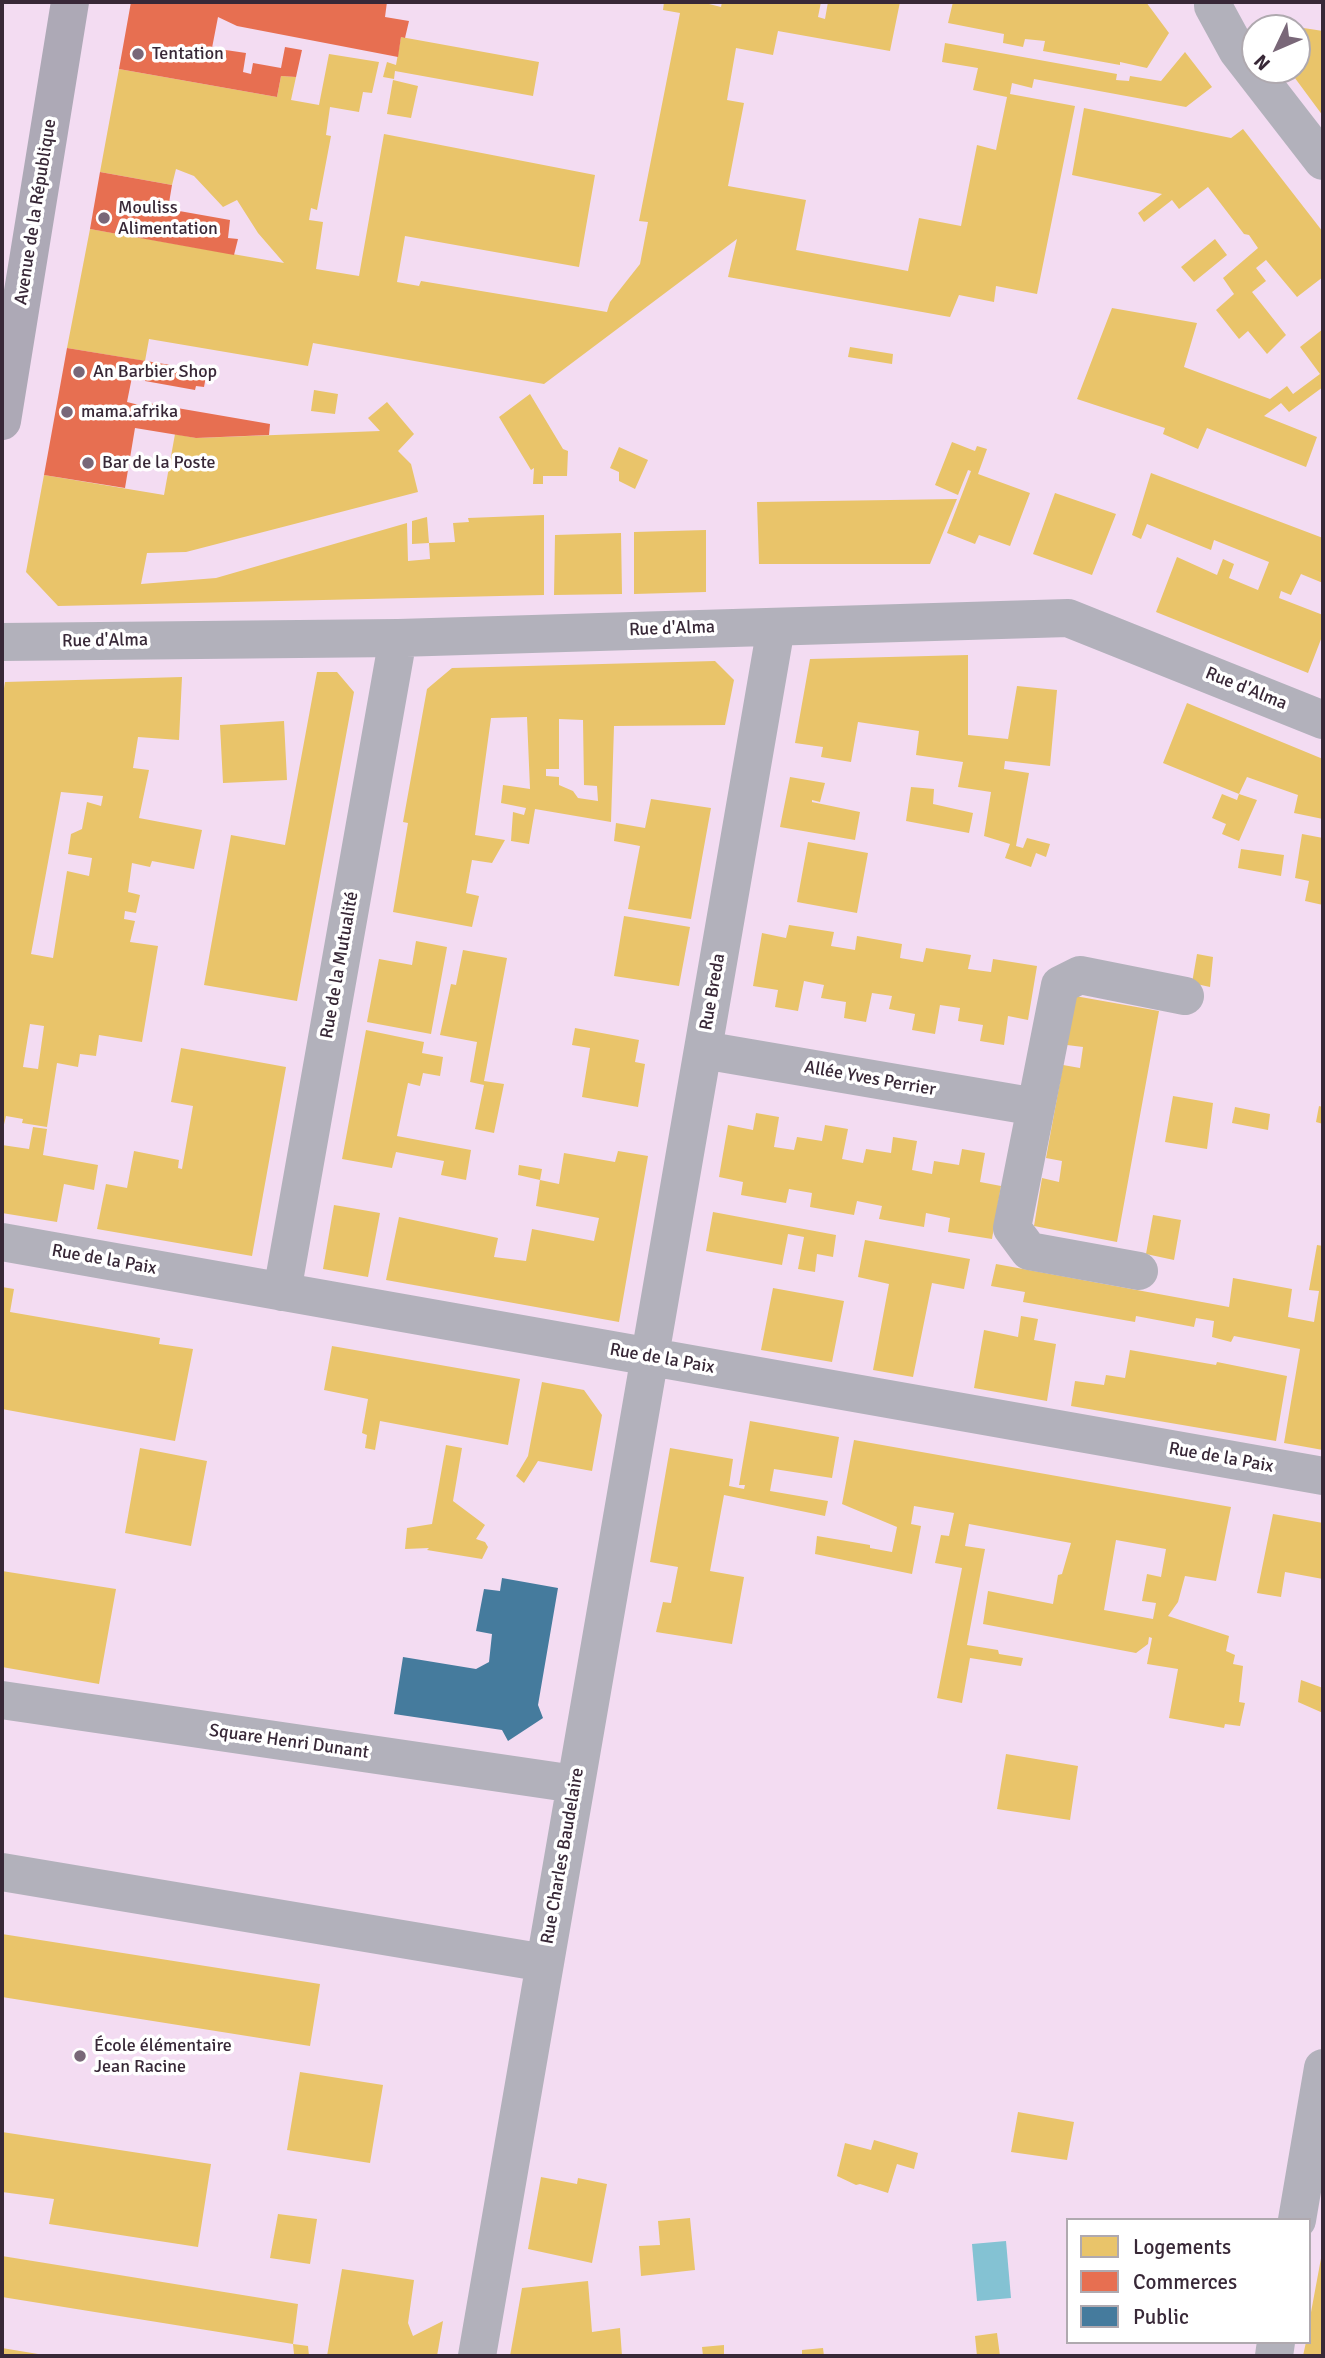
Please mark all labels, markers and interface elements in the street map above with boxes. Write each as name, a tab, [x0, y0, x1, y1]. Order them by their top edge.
north arrow	[1241, 14, 1311, 84]
place label: Tentation	[152, 43, 224, 65]
marker: Tentation	[130, 46, 146, 62]
text: N	[1249, 49, 1276, 75]
street label: Avenue de la République	[11, 117, 61, 307]
place label: Mouliss Alimentation	[118, 197, 218, 240]
marker: Mouliss Alimentation	[96, 210, 112, 226]
place label: An Barbier Shop	[93, 361, 217, 383]
marker: An Barbier Shop	[71, 364, 87, 380]
place label: mama.afrika	[81, 401, 178, 423]
marker: mama.afrika	[59, 404, 75, 420]
place label: Bar de la Poste	[102, 452, 216, 474]
marker: Bar de la Poste	[80, 455, 96, 471]
street label: Rue d'Alma	[629, 617, 715, 641]
street label: Rue d'Alma	[62, 629, 148, 653]
street label: Rue d'Alma	[1202, 663, 1290, 715]
street label: Rue de la Mutualité	[316, 890, 364, 1040]
street label: Rue Breda	[696, 952, 730, 1032]
street label: Allée Yves Perrier	[803, 1057, 937, 1101]
street label: Rue de la Paix	[50, 1240, 158, 1280]
street label: Rue de la Paix	[608, 1339, 716, 1379]
street label: Rue de la Paix	[1167, 1438, 1275, 1478]
street label: Square Henri Dunant	[208, 1720, 370, 1764]
street label: Rue Charles Baudelaire	[537, 1766, 589, 1946]
place label: École élémentaire Jean Racine	[94, 2035, 232, 2078]
marker: École élémentaire Jean Racine	[72, 2048, 88, 2064]
legend	[1066, 2218, 1311, 2344]
text: Logements	[1133, 2234, 1231, 2260]
text: Commerces	[1133, 2269, 1237, 2295]
text: Public	[1133, 2304, 1189, 2330]

